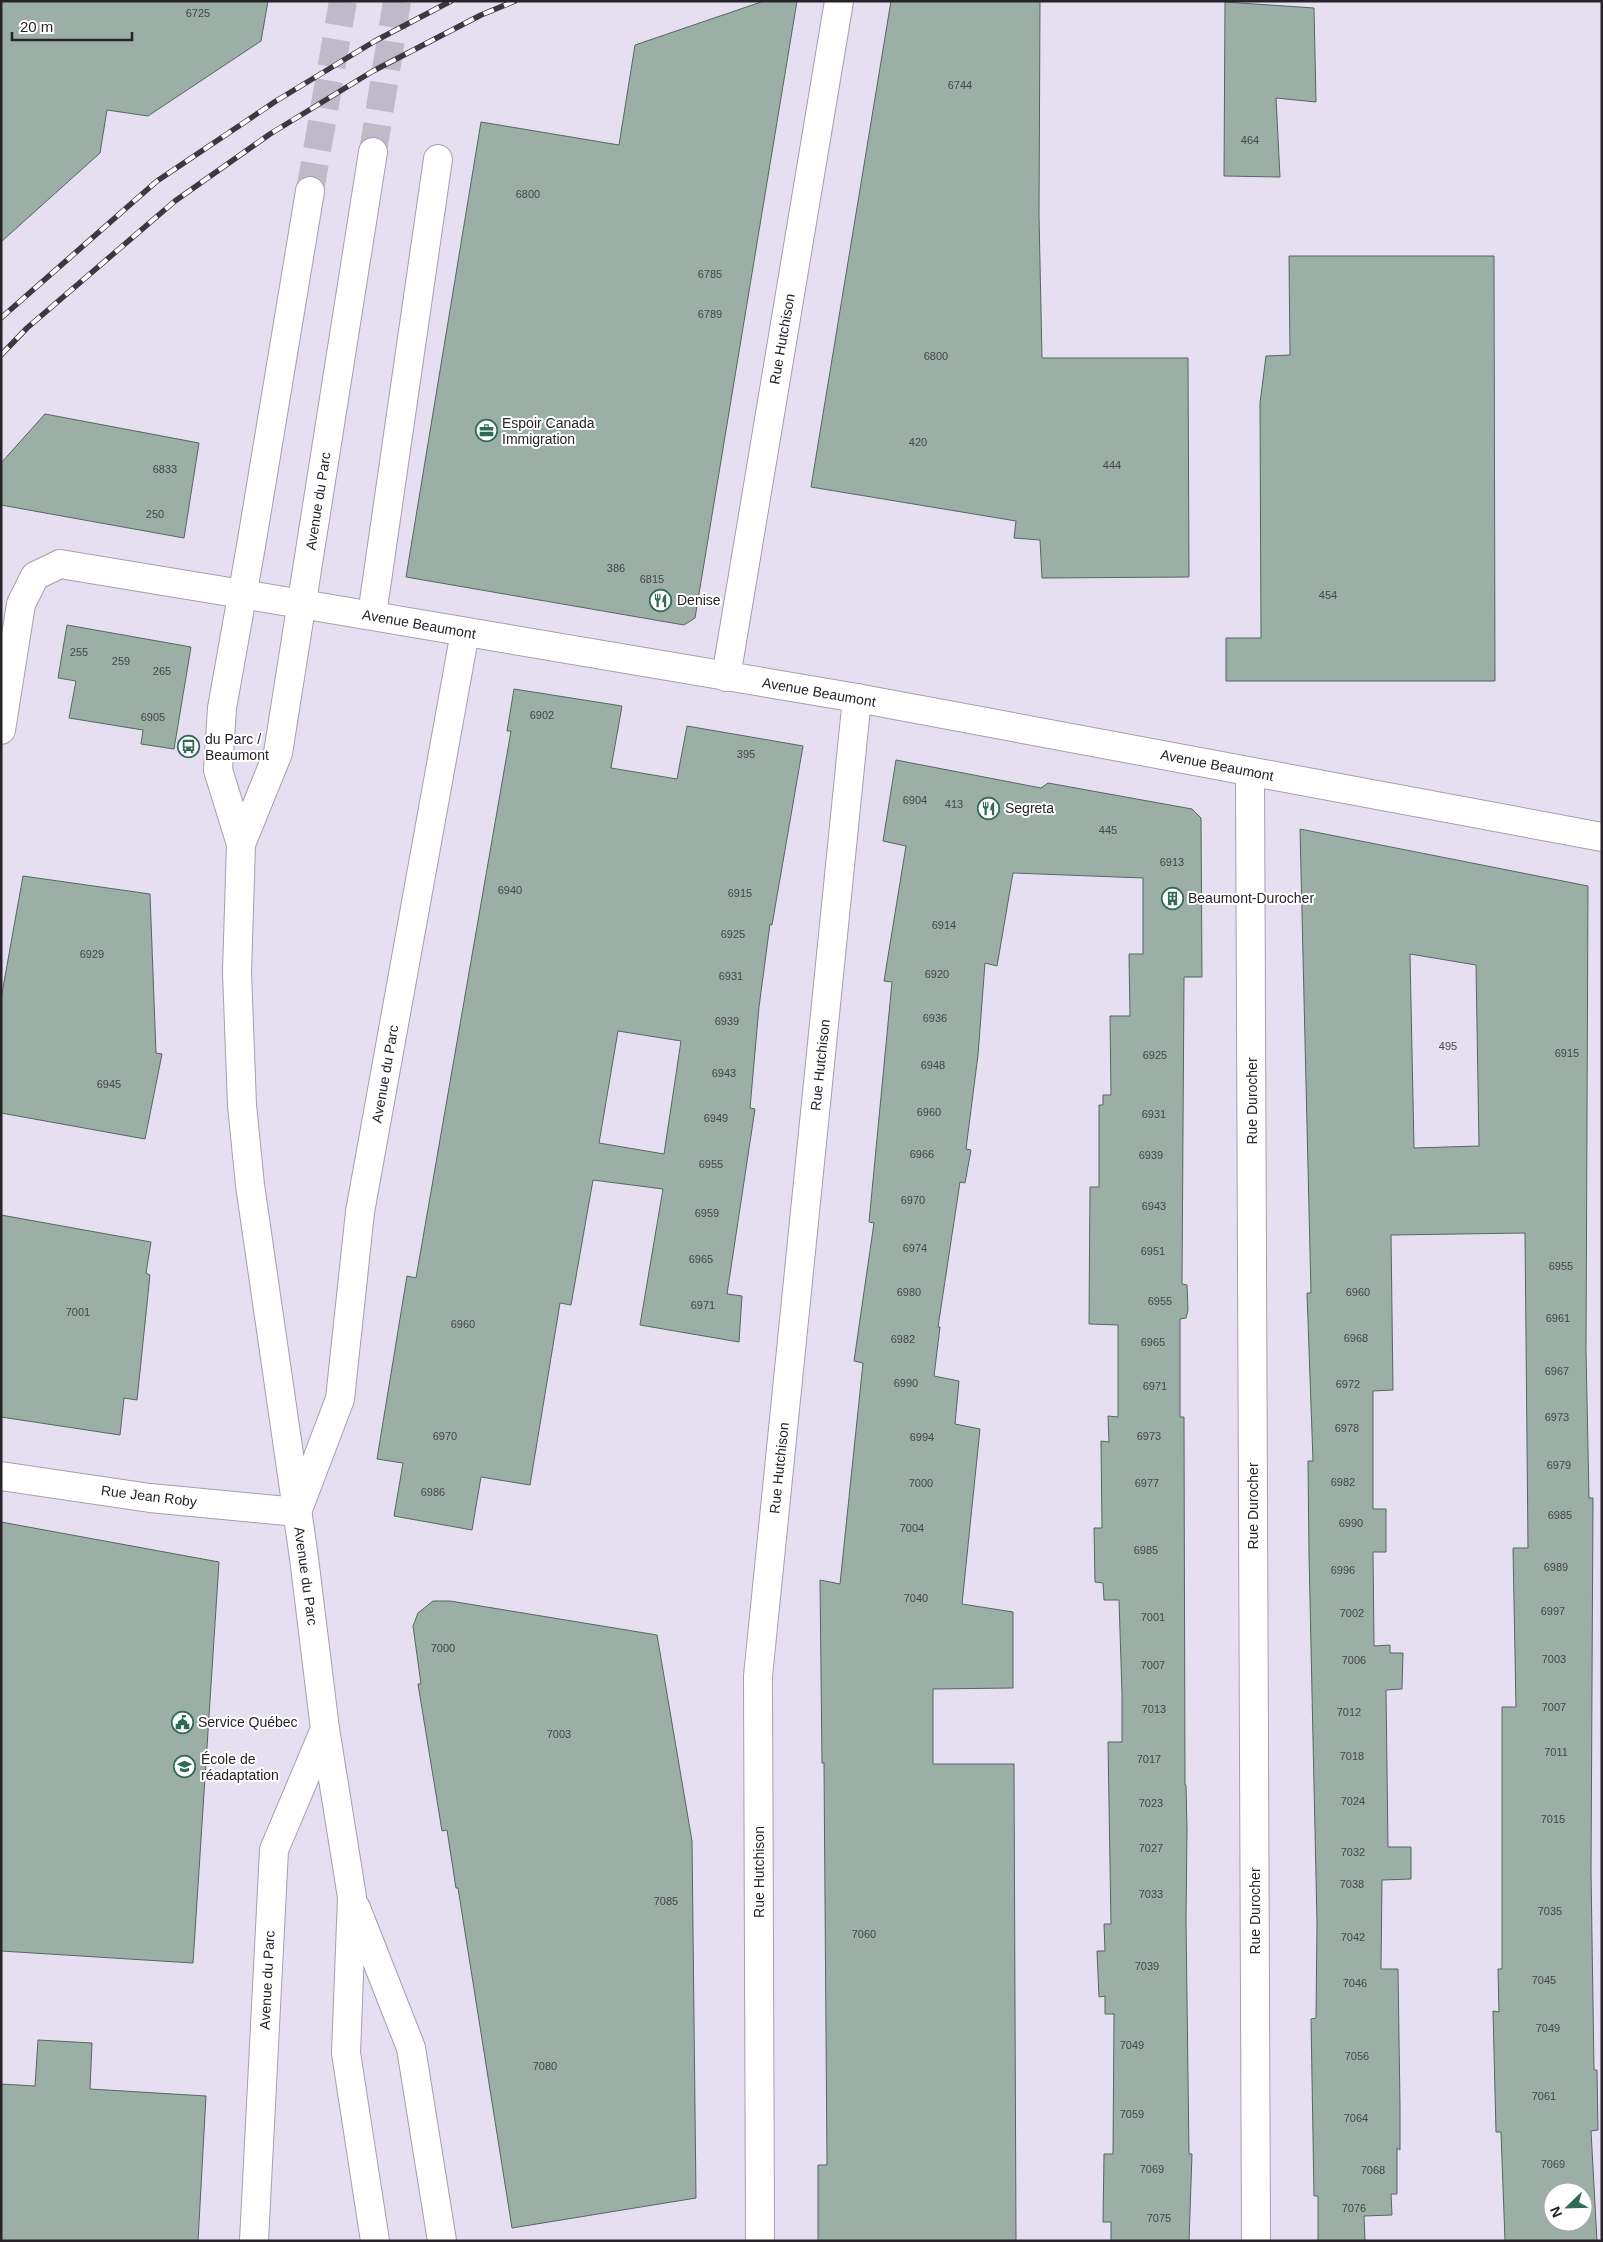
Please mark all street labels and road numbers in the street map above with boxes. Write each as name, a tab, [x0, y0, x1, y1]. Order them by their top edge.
street label: Rue Hutchison	[766, 292, 798, 386]
street label: Avenue du Parc	[302, 451, 334, 551]
street label: Avenue Beaumont	[361, 606, 477, 642]
street label: Avenue Beaumont	[761, 674, 877, 710]
street label: Avenue Beaumont	[1159, 746, 1275, 784]
street label: Rue Hutchison	[807, 1019, 833, 1111]
street label: Avenue du Parc	[368, 1024, 402, 1124]
street label: Rue Durocher	[1244, 1057, 1260, 1145]
street label: Rue Hutchison	[766, 1422, 792, 1514]
street label: Rue Durocher	[1245, 1462, 1261, 1550]
street label: Rue Jean Roby	[100, 1482, 198, 1510]
street label: Avenue du Parc	[291, 1526, 321, 1626]
street label: Rue Hutchison	[751, 1826, 767, 1918]
street label: Rue Durocher	[1247, 1867, 1263, 1955]
street label: Avenue du Parc	[256, 1930, 278, 2030]

